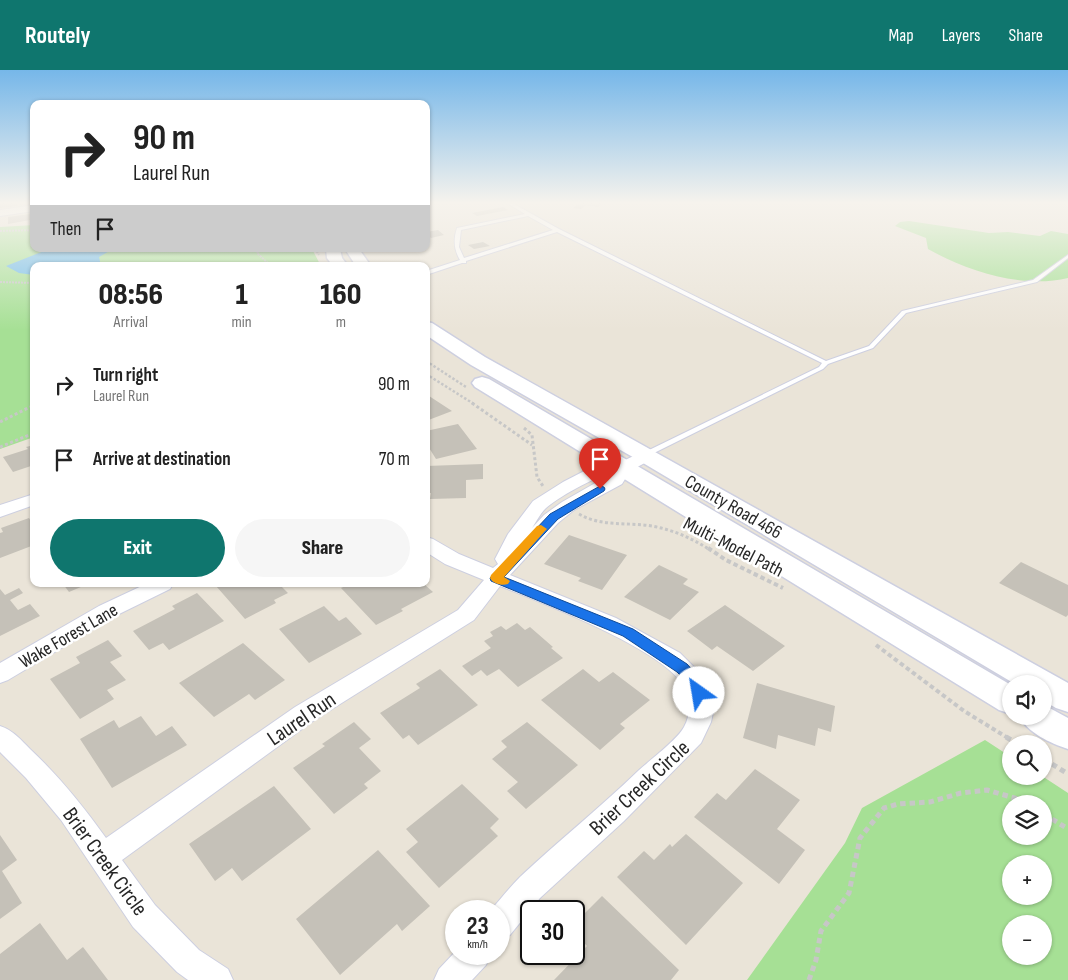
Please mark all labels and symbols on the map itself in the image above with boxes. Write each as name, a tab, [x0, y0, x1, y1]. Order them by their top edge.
pin	[579, 438, 621, 489]
street label: County Road 466	[680, 470, 786, 544]
street label: Multi-Model Path	[679, 512, 787, 582]
street label: Wake Forest Lane	[15, 599, 122, 674]
position arrow	[672, 666, 724, 718]
street label: Laurel Run	[262, 687, 341, 752]
street label: Brier Creek Circle	[584, 735, 696, 841]
street label: Brier Creek Circle	[56, 802, 153, 921]
speed limit sign: 30	[520, 900, 585, 965]

